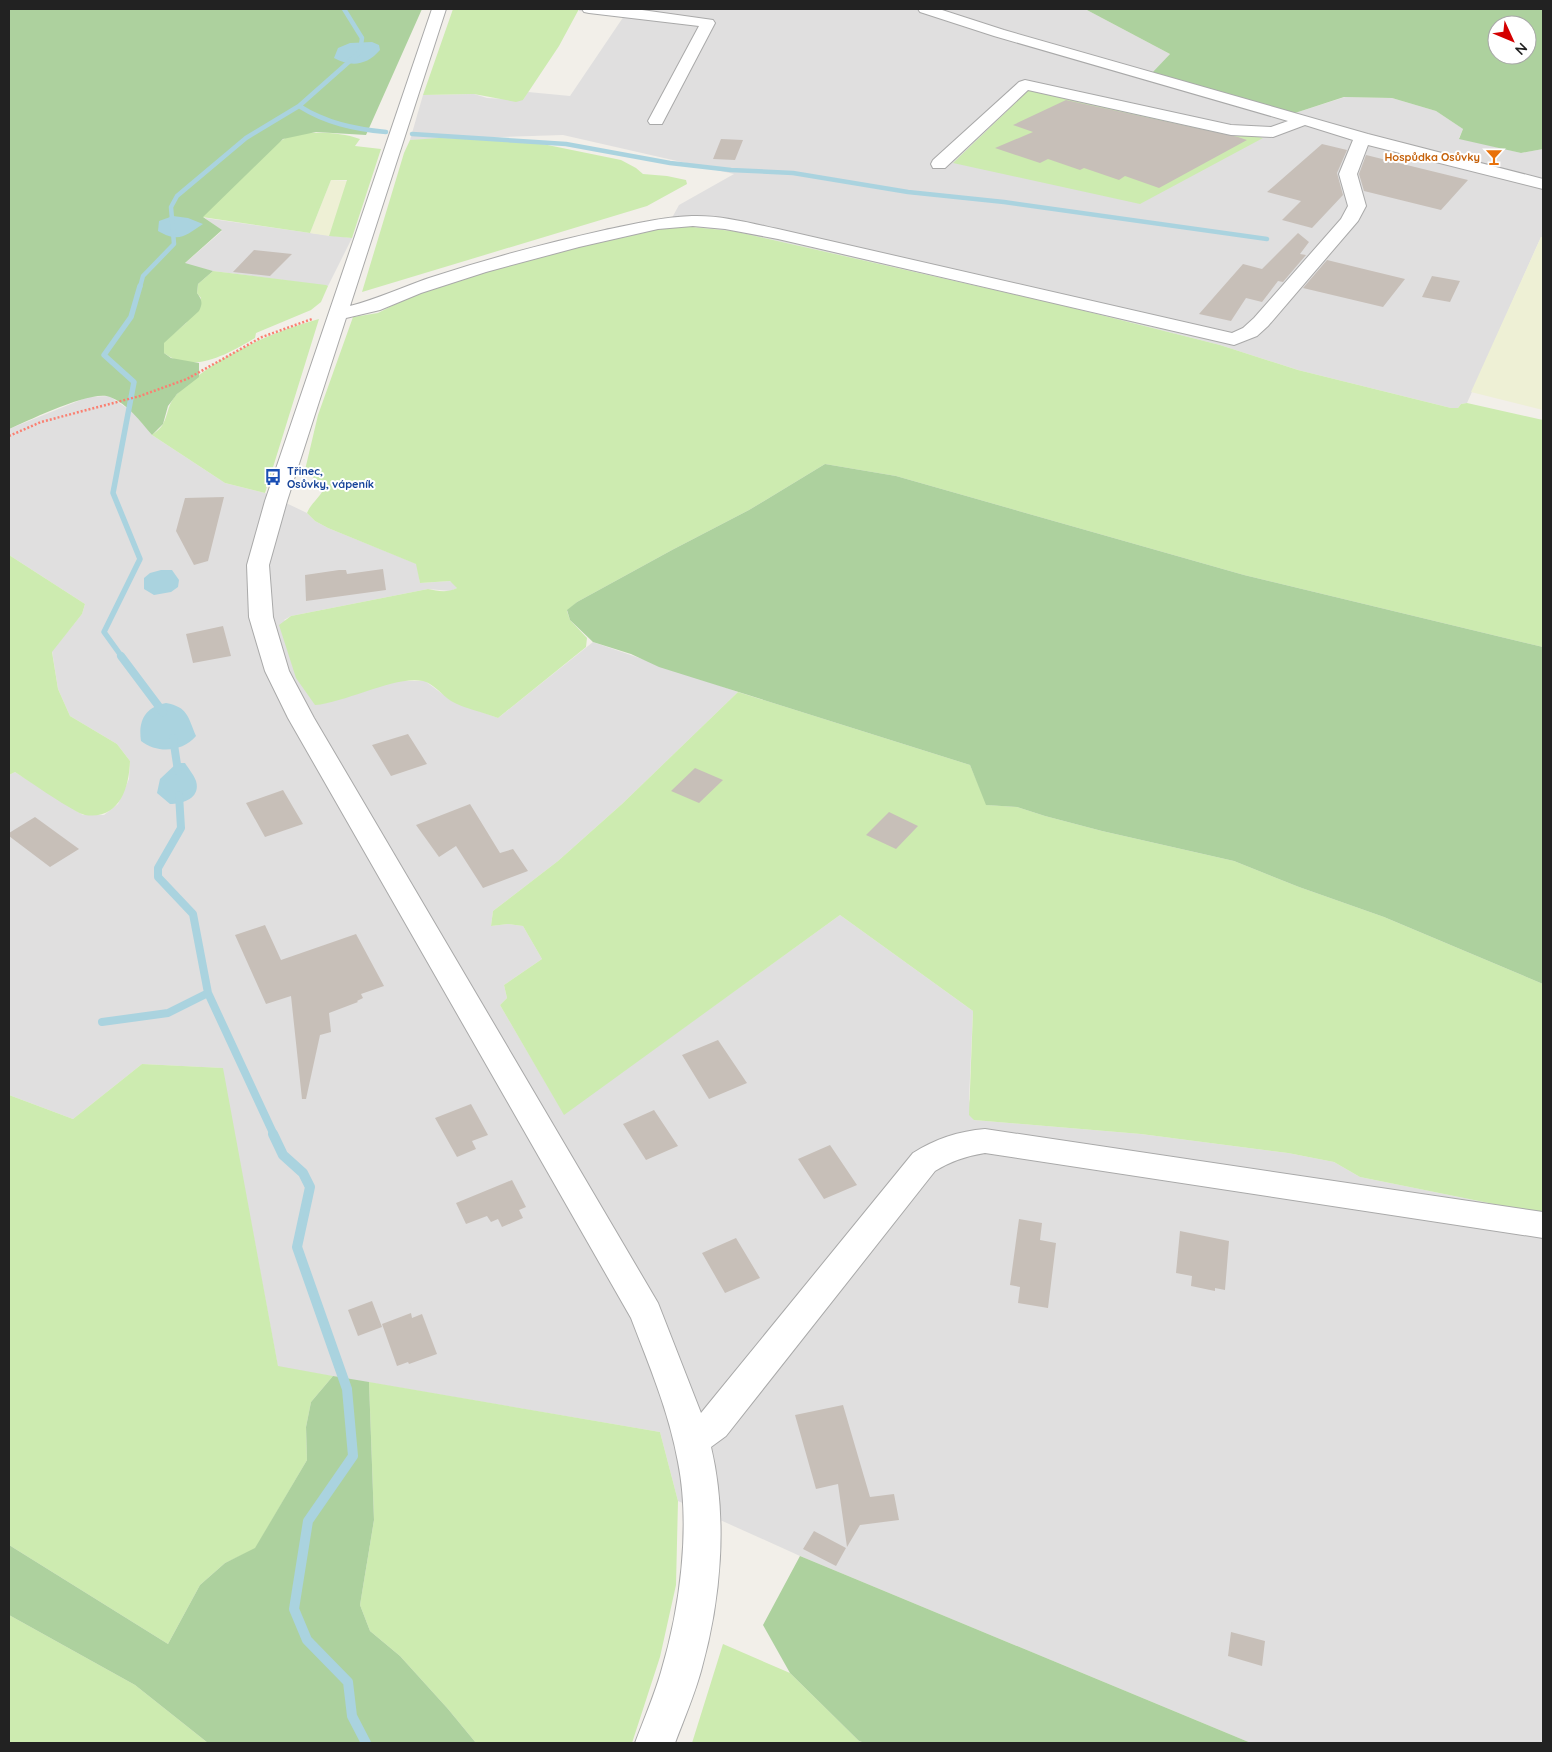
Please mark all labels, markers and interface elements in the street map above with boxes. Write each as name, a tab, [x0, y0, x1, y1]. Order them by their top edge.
north arrow	[1487, 15, 1537, 65]
text: N	[1511, 39, 1531, 59]
bar icon: Hospůdka Osůvky	[1484, 147, 1504, 167]
place label: Hospůdka Osůvky	[1384, 150, 1480, 164]
place label: Třinec, Osůvky, vápeník	[287, 464, 374, 491]
bus stop icon: Třinec, Osůvky, vápeník	[263, 467, 283, 487]

